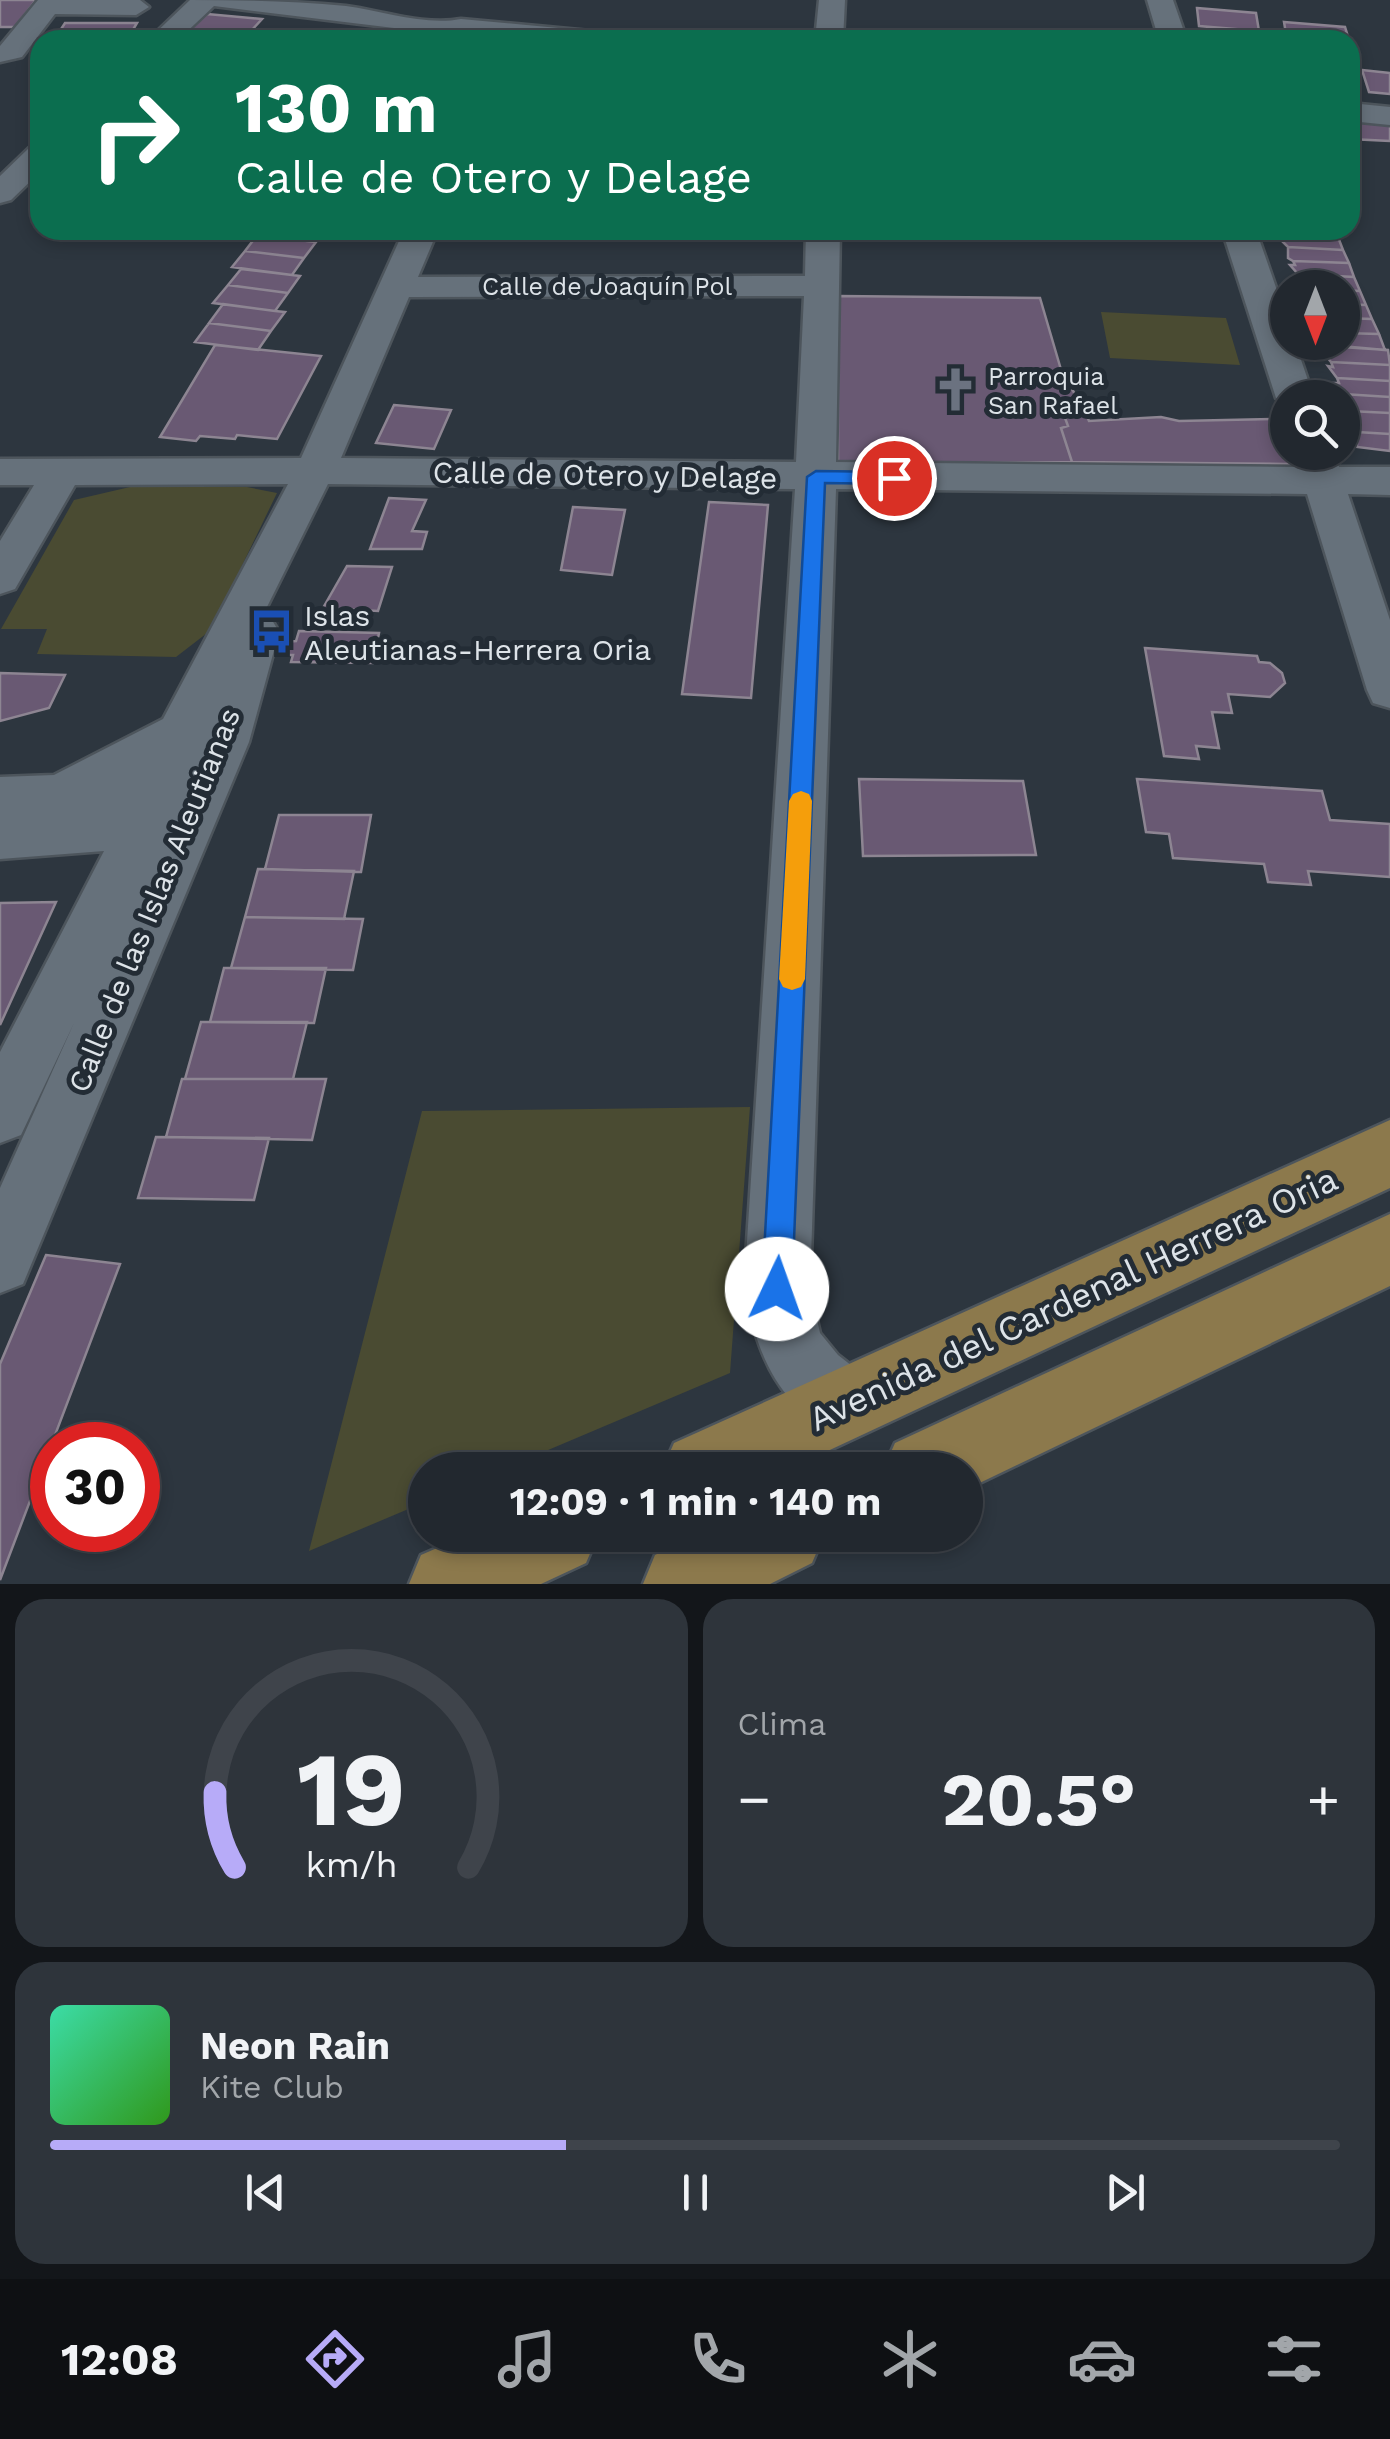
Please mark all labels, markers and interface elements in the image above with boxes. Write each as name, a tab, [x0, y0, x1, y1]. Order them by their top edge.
text: 130 m	[235, 67, 438, 149]
icon: right	[70, 70, 200, 200]
text: Calle de Otero y Delage	[235, 151, 752, 204]
north arrow	[1270, 270, 1360, 360]
map controls	[1270, 270, 1360, 470]
street label: Calle de Joaquín Pol	[482, 272, 732, 301]
place label: Parroquia San Rafael	[988, 362, 1118, 420]
church icon: Parroquia San Rafael	[931, 366, 979, 414]
button: search	[1270, 380, 1360, 470]
pin	[852, 436, 937, 521]
icon: arrive	[867, 451, 922, 506]
street label: Calle de Otero y Delage	[432, 454, 778, 496]
place label: Islas Aleutianas-Herrera Oria	[304, 598, 651, 667]
bus stop icon: Islas Aleutianas-Herrera Oria	[247, 608, 295, 656]
street label: Calle de las Islas Aleutianas	[61, 703, 247, 1097]
street label: Avenida del Cardenal Herrera Oria	[802, 1158, 1344, 1440]
position arrow	[725, 1237, 829, 1341]
speed limit sign: 30	[30, 1422, 160, 1552]
text: 12:09 · 1 min · 140 m	[510, 1480, 881, 1524]
text: Clima	[738, 1705, 826, 1743]
text: 19	[297, 1728, 406, 1850]
text: 20.5°	[941, 1755, 1136, 1843]
text: −	[738, 1767, 771, 1831]
text: +	[1307, 1767, 1340, 1831]
text: km/h	[305, 1844, 397, 1886]
text: Neon Rain	[200, 2024, 390, 2068]
text: Kite Club	[200, 2068, 344, 2106]
icon: previous	[238, 2165, 293, 2220]
icon: pause	[668, 2165, 723, 2220]
icon: next	[1098, 2165, 1153, 2220]
icon: directions	[300, 2324, 370, 2394]
icon: music	[492, 2324, 562, 2394]
icon: phone	[683, 2324, 753, 2394]
icon: climate	[875, 2324, 945, 2394]
icon: car	[1067, 2324, 1137, 2394]
icon: filters	[1259, 2324, 1329, 2394]
text: 12:08	[61, 2333, 178, 2386]

